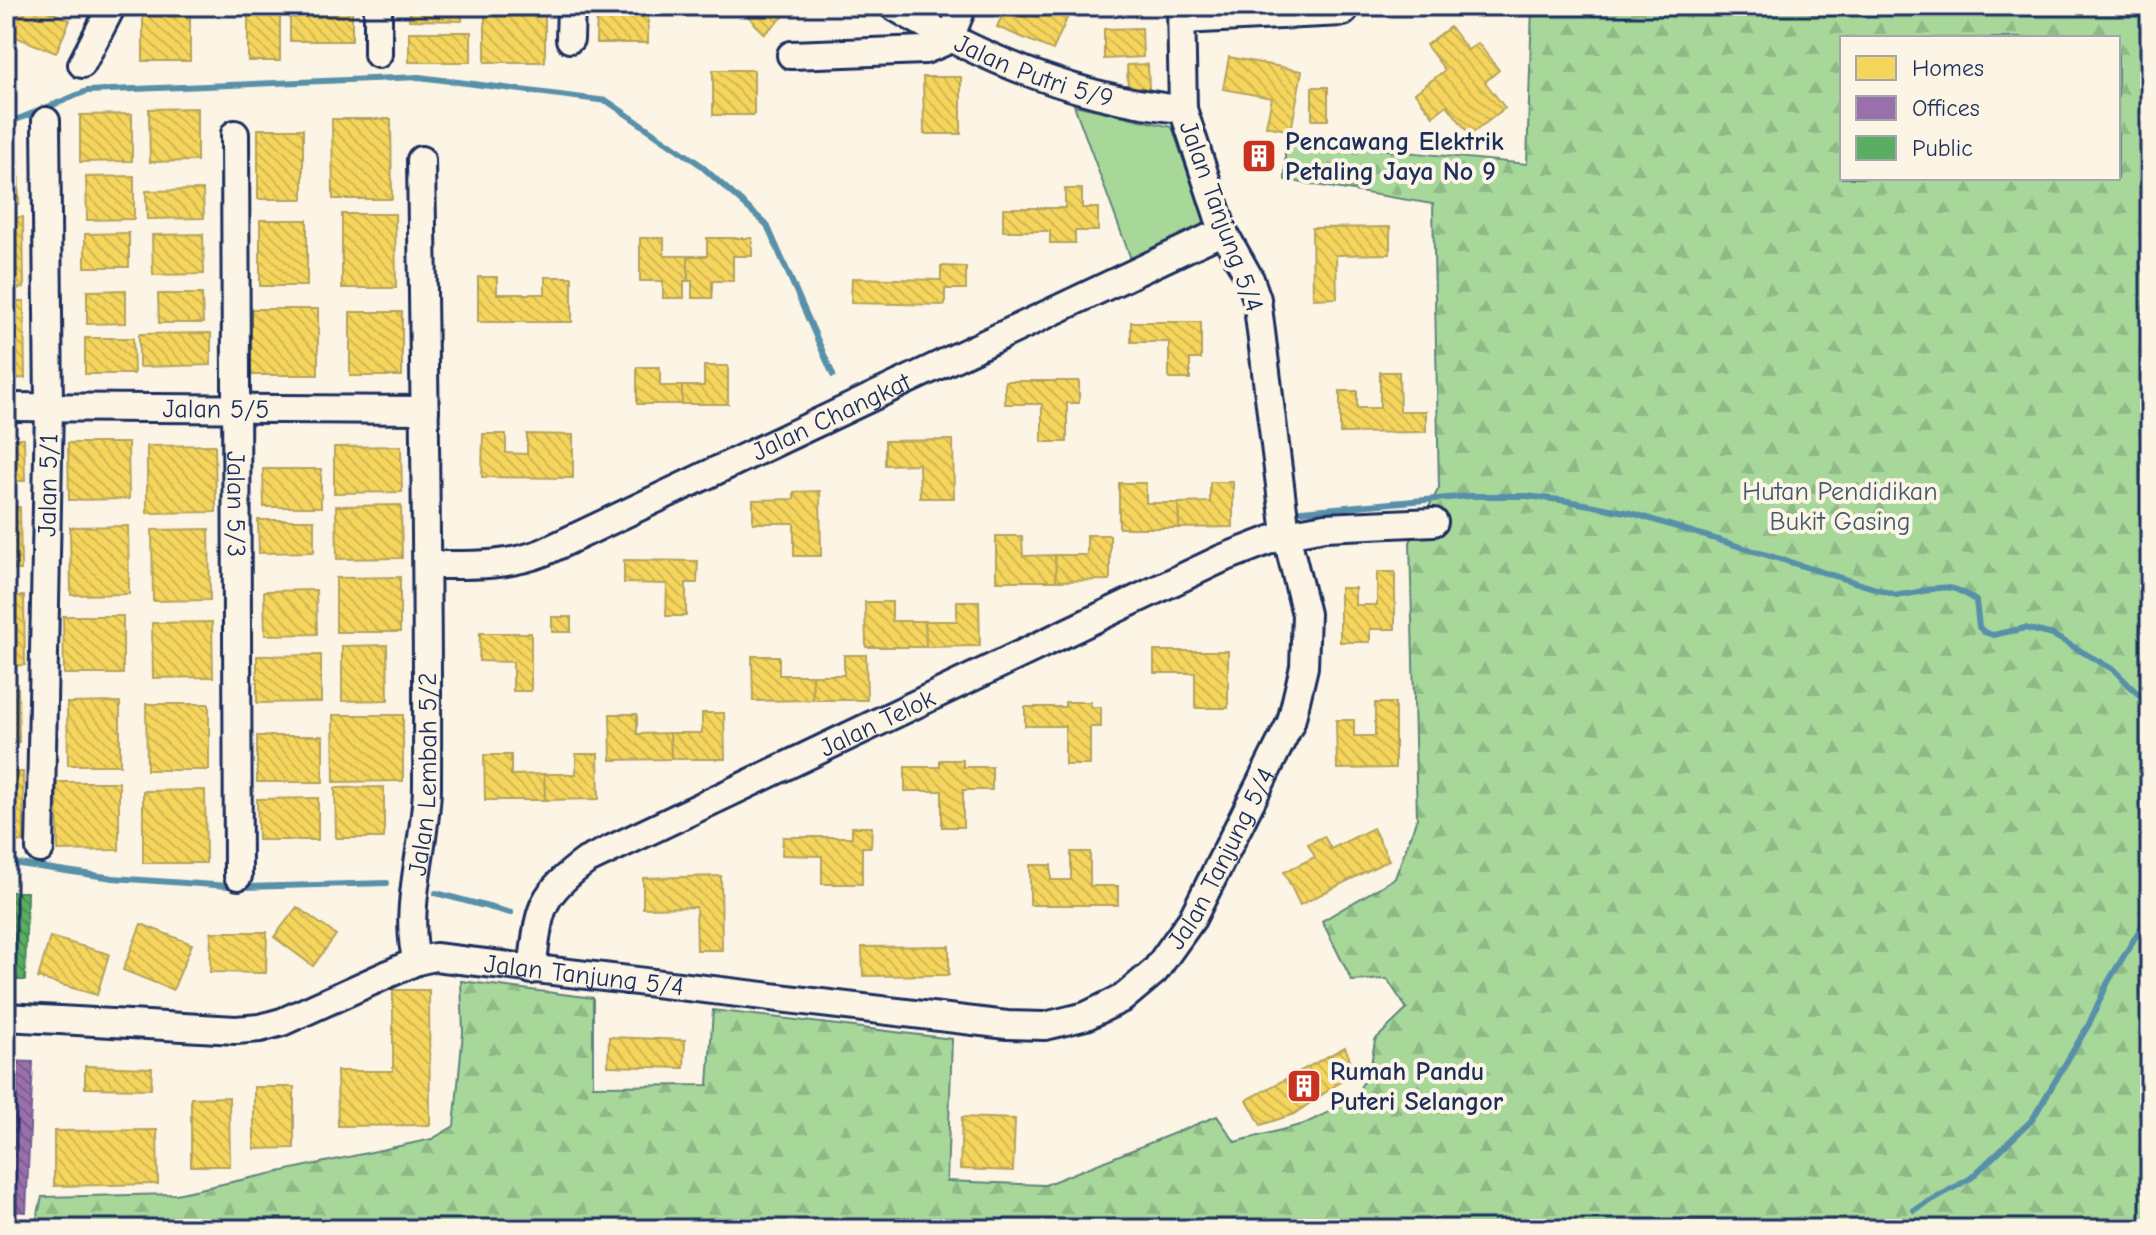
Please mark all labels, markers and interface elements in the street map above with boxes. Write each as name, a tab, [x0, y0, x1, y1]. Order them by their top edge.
street label: Jalan Putri 5/9	[949, 28, 1116, 114]
legend	[1840, 36, 2120, 180]
text: Homes	[1912, 54, 1984, 82]
text: Offices	[1912, 94, 1980, 122]
street label: Jalan Tanjung 5/4	[1173, 117, 1269, 316]
place label: Pencawang Elektrik Petaling Jaya No 9	[1285, 127, 1504, 187]
text: Public	[1912, 134, 1973, 162]
building icon: Pencawang Elektrik Petaling Jaya No 9	[1240, 137, 1278, 175]
street label: Jalan Changkat	[747, 366, 917, 468]
street label: Jalan 5/5	[162, 394, 270, 425]
street label: Jalan 5/1	[32, 433, 64, 537]
street label: Jalan 5/3	[220, 451, 251, 557]
park label: Hutan Pendidikan Bukit Gasing	[1742, 477, 1938, 537]
street label: Jalan Lembah 5/2	[402, 672, 443, 878]
street label: Jalan Telok	[815, 683, 940, 764]
street label: Jalan Tanjung 5/4	[1161, 763, 1282, 955]
street label: Jalan Tanjung 5/4	[483, 949, 685, 1002]
place label: Rumah Pandu Puteri Selangor	[1330, 1057, 1504, 1117]
building icon: Rumah Pandu Puteri Selangor	[1285, 1067, 1323, 1105]

